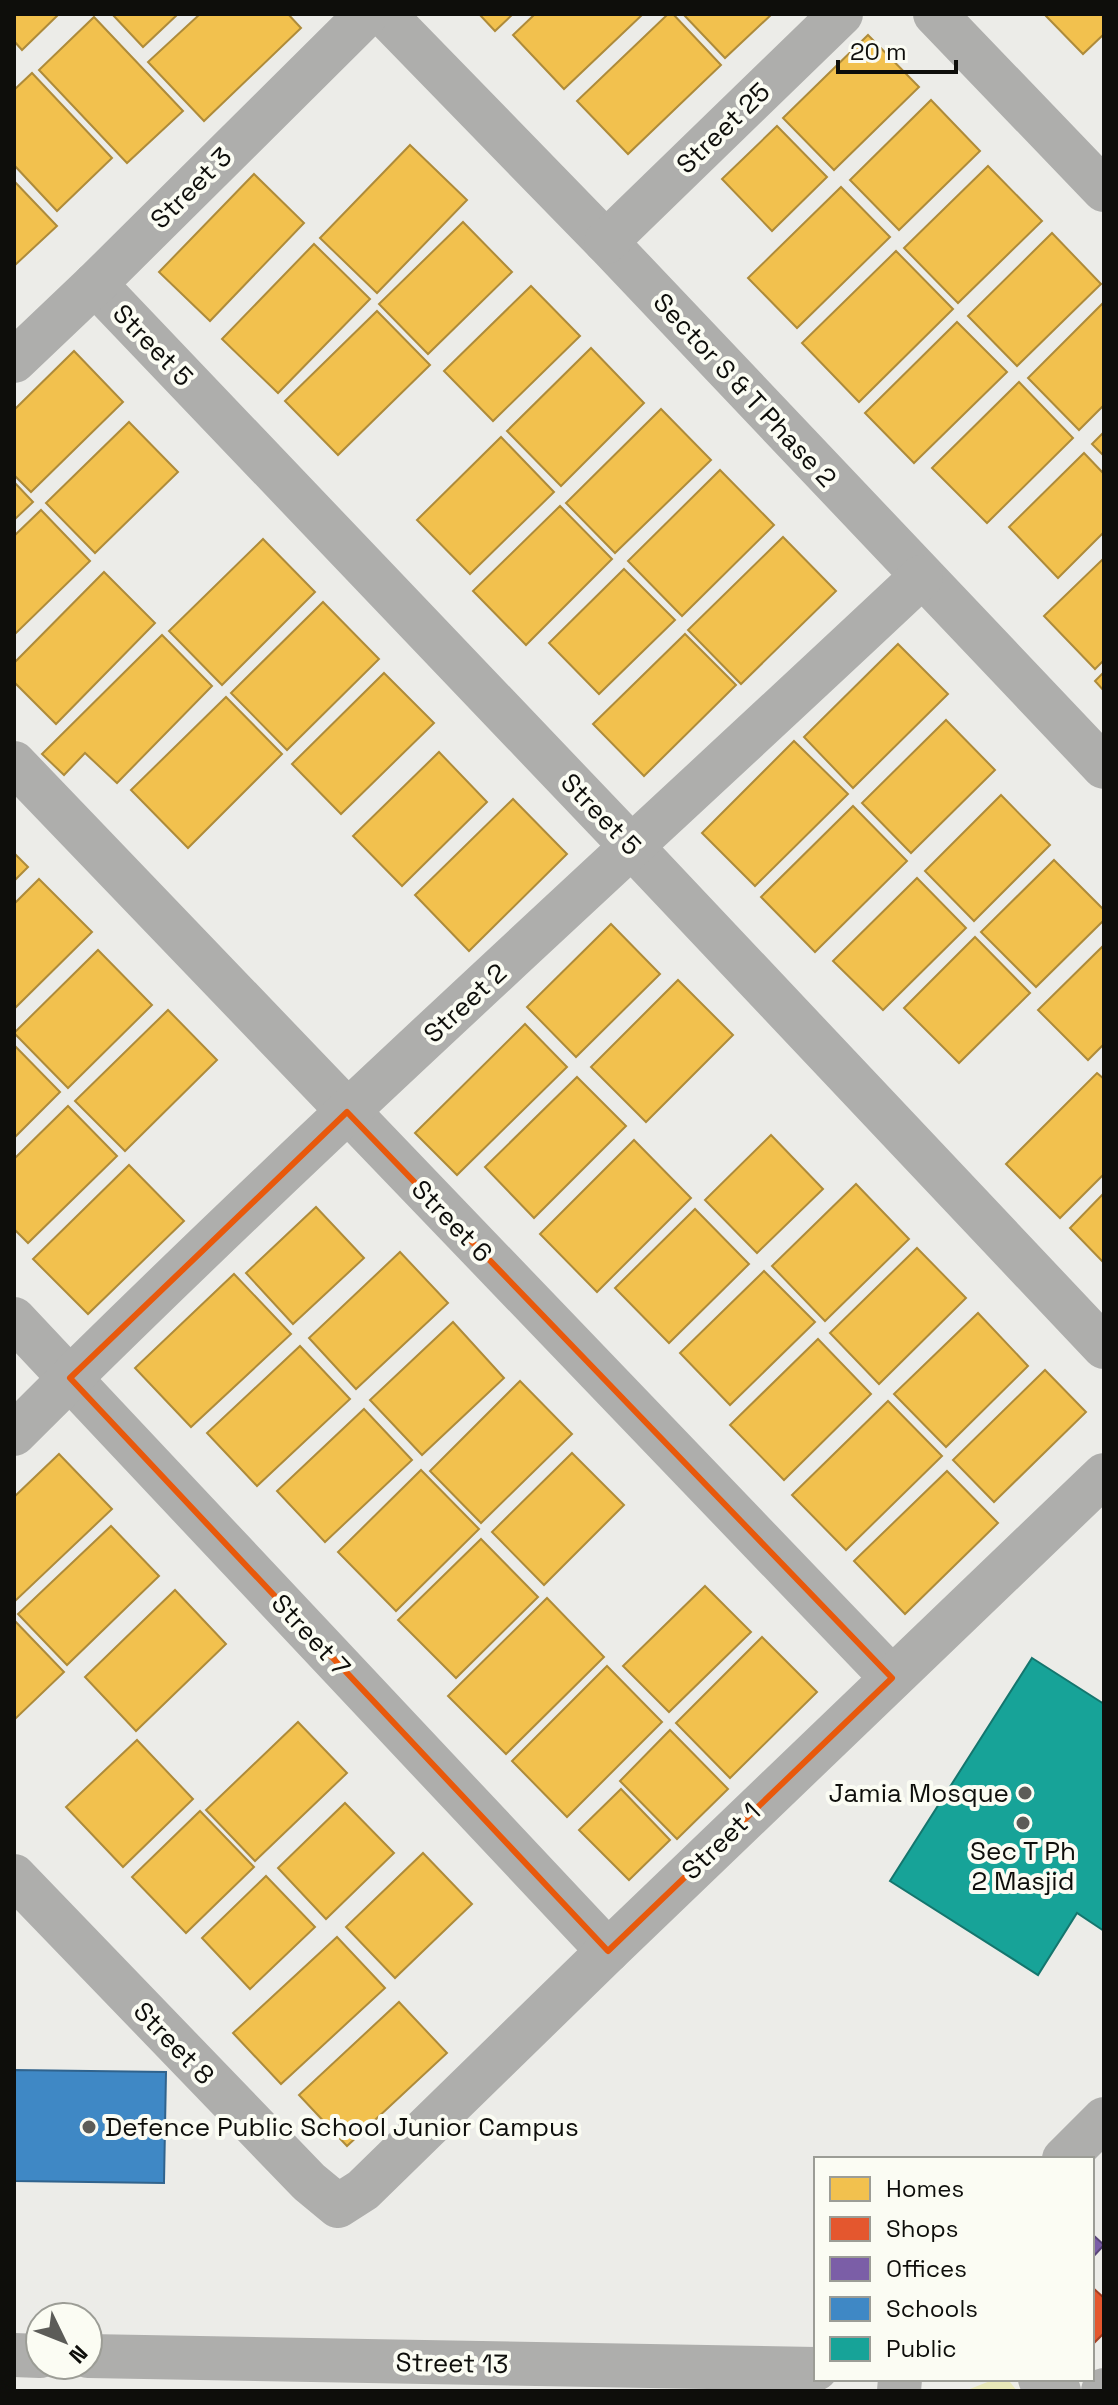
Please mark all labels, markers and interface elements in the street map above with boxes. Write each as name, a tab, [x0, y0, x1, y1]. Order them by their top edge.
scale bar	[838, 24, 956, 74]
text: 20 m	[850, 36, 907, 67]
street label: Street 25	[669, 75, 777, 181]
street label: Street 3	[143, 140, 239, 236]
street label: Sector S & T Phase 2	[646, 286, 844, 494]
street label: Street 5	[105, 297, 201, 393]
street label: Street 5	[553, 766, 649, 862]
street label: Street 2	[416, 956, 514, 1050]
street label: Street 6	[404, 1172, 500, 1270]
street label: Street 7	[264, 1587, 358, 1683]
place label: Jamia Mosque	[829, 1776, 1009, 1810]
marker: Jamia Mosque	[1016, 1784, 1034, 1802]
street label: Street 1	[674, 1795, 768, 1887]
marker: Sec T Ph 2 Masjid	[1014, 1814, 1032, 1832]
place label: Sec T Ph 2 Masjid	[970, 1834, 1076, 1898]
street label: Street 8	[126, 1994, 222, 2092]
place label: Defence Public School Junior Campus	[105, 2110, 579, 2144]
marker: Defence Public School Junior Campus	[80, 2118, 98, 2136]
legend	[814, 2157, 1094, 2381]
text: Homes	[886, 2173, 964, 2204]
text: Shops	[886, 2213, 958, 2244]
text: Offices	[886, 2253, 967, 2284]
text: Schools	[886, 2293, 978, 2324]
north arrow	[24, 2301, 104, 2381]
text: Public	[886, 2333, 957, 2364]
text: N	[63, 2340, 94, 2370]
street label: Street 13	[395, 2345, 509, 2381]

